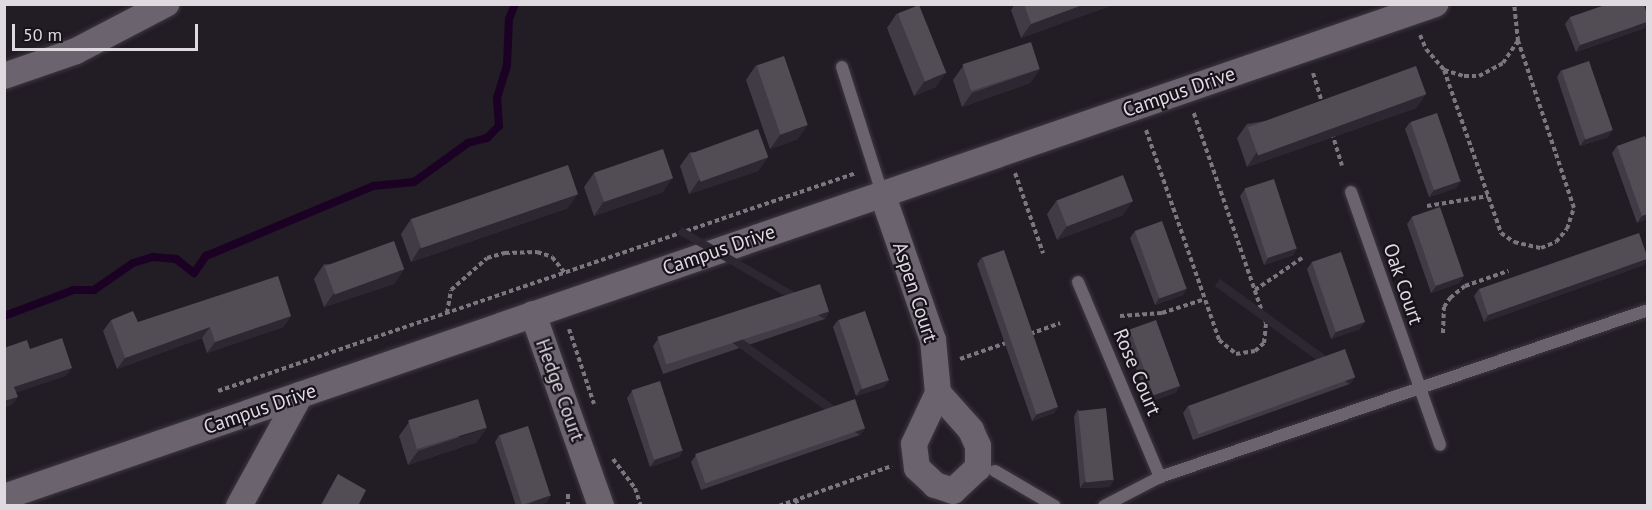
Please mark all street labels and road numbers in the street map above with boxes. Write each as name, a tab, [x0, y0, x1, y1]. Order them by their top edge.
street label: Campus Drive	[1120, 62, 1238, 122]
street label: Campus Drive	[660, 220, 778, 280]
street label: Aspen Court	[888, 239, 942, 345]
street label: Oak Court	[1378, 240, 1428, 328]
street label: Rose Court	[1108, 325, 1166, 419]
street label: Hedge Court	[530, 336, 590, 444]
street label: Campus Drive	[201, 379, 319, 439]

